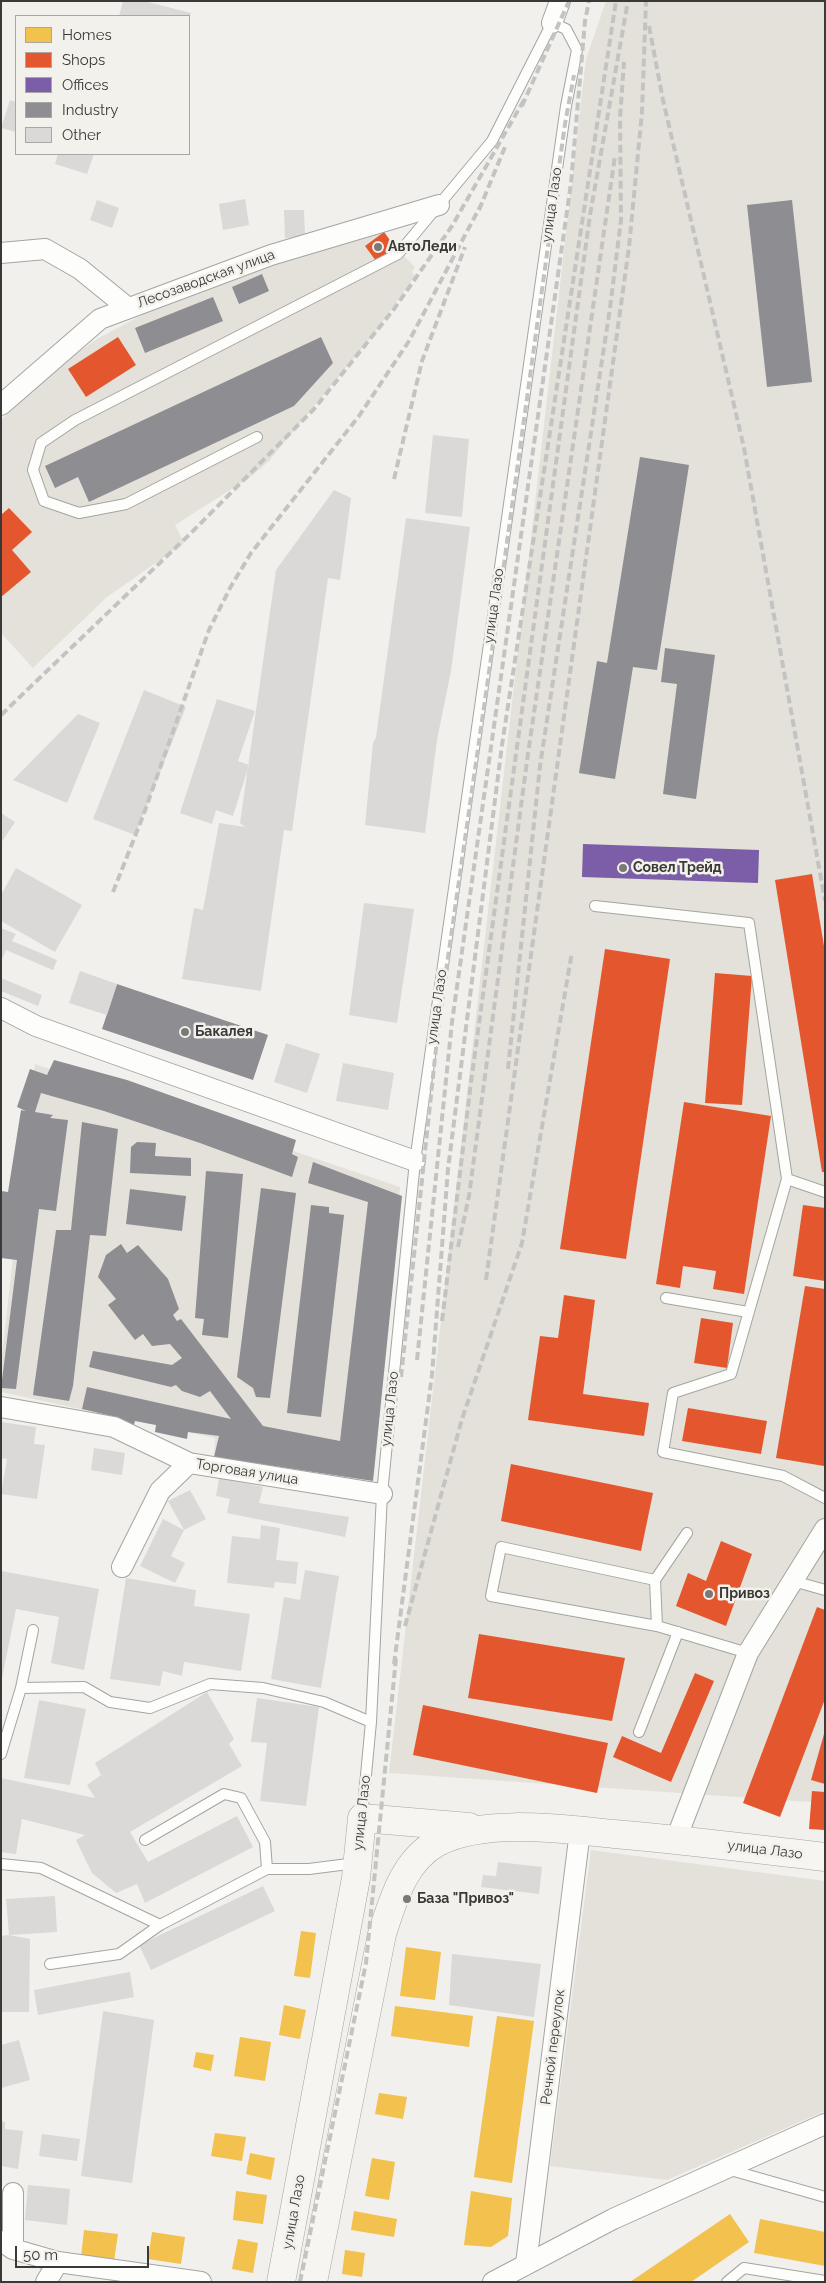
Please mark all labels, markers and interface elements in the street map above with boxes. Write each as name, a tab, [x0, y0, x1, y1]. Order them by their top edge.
legend	[15, 15, 190, 155]
text: Homes	[62, 26, 112, 44]
text: Shops	[62, 51, 105, 69]
text: Offices	[62, 76, 109, 94]
text: Industry	[62, 101, 118, 119]
text: Other	[62, 126, 101, 144]
street label: улица Лазо	[538, 166, 566, 244]
place label: АвтоЛеди	[388, 239, 457, 255]
marker: АвтоЛеди	[372, 241, 384, 253]
street label: Лесозаводская улица	[135, 246, 277, 312]
street label: улица Лазо	[480, 567, 508, 645]
place label: Совел Трейд	[633, 860, 722, 876]
marker: Совел Трейд	[617, 862, 629, 874]
street label: улица Лазо	[423, 968, 451, 1046]
place label: Бакалея	[195, 1024, 253, 1040]
marker: Бакалея	[179, 1026, 191, 1038]
street label: улица Лазо	[378, 1370, 402, 1448]
street label: Торговая улица	[195, 1456, 299, 1488]
place label: Привоз	[719, 1586, 770, 1602]
marker: Привоз	[703, 1588, 715, 1600]
street label: улица Лазо	[350, 1774, 374, 1852]
street label: улица Лазо	[726, 1837, 804, 1863]
place label: База "Привоз"	[417, 1891, 514, 1907]
marker: База "Привоз"	[401, 1893, 413, 1905]
street label: Речной переулок	[538, 1988, 568, 2106]
street label: улица Лазо	[279, 2173, 309, 2251]
scale bar	[18, 2236, 151, 2268]
text: 50 m	[23, 2246, 58, 2264]

